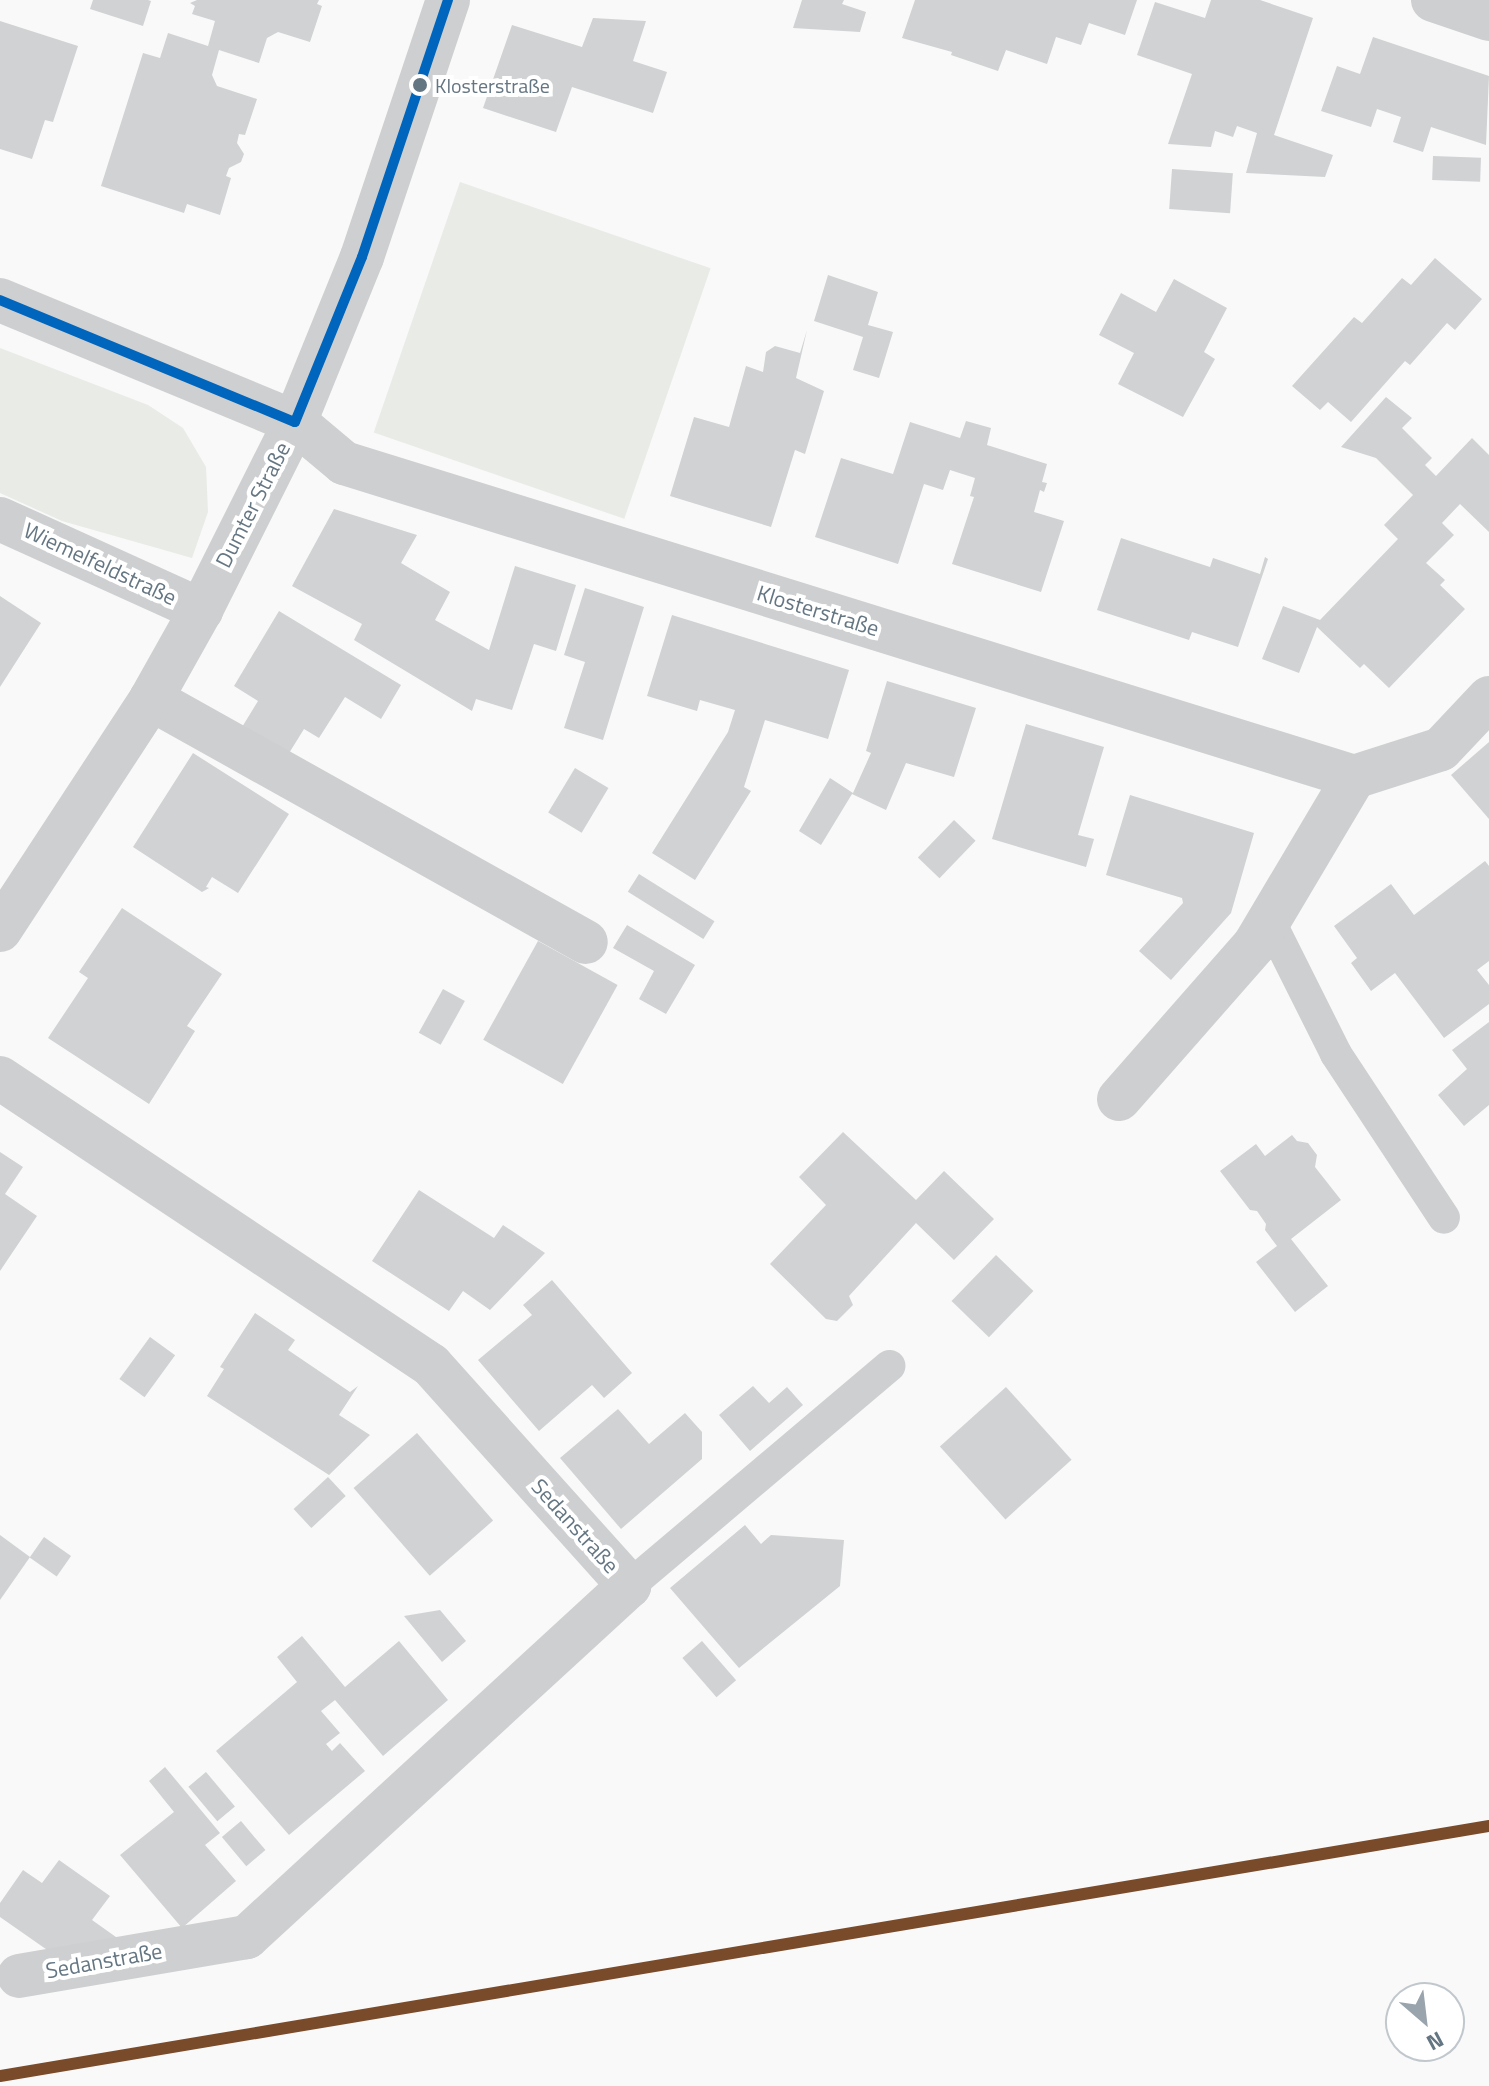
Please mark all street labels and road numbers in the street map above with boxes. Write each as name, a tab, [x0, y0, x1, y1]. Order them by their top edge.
street label: Dumter Straße	[210, 438, 296, 572]
street label: Wiemelfeldstraße	[20, 517, 180, 611]
street label: Klosterstraße	[754, 580, 882, 642]
street label: Sedanstraße	[526, 1473, 624, 1579]
street label: Sedanstraße	[44, 1938, 164, 1984]

